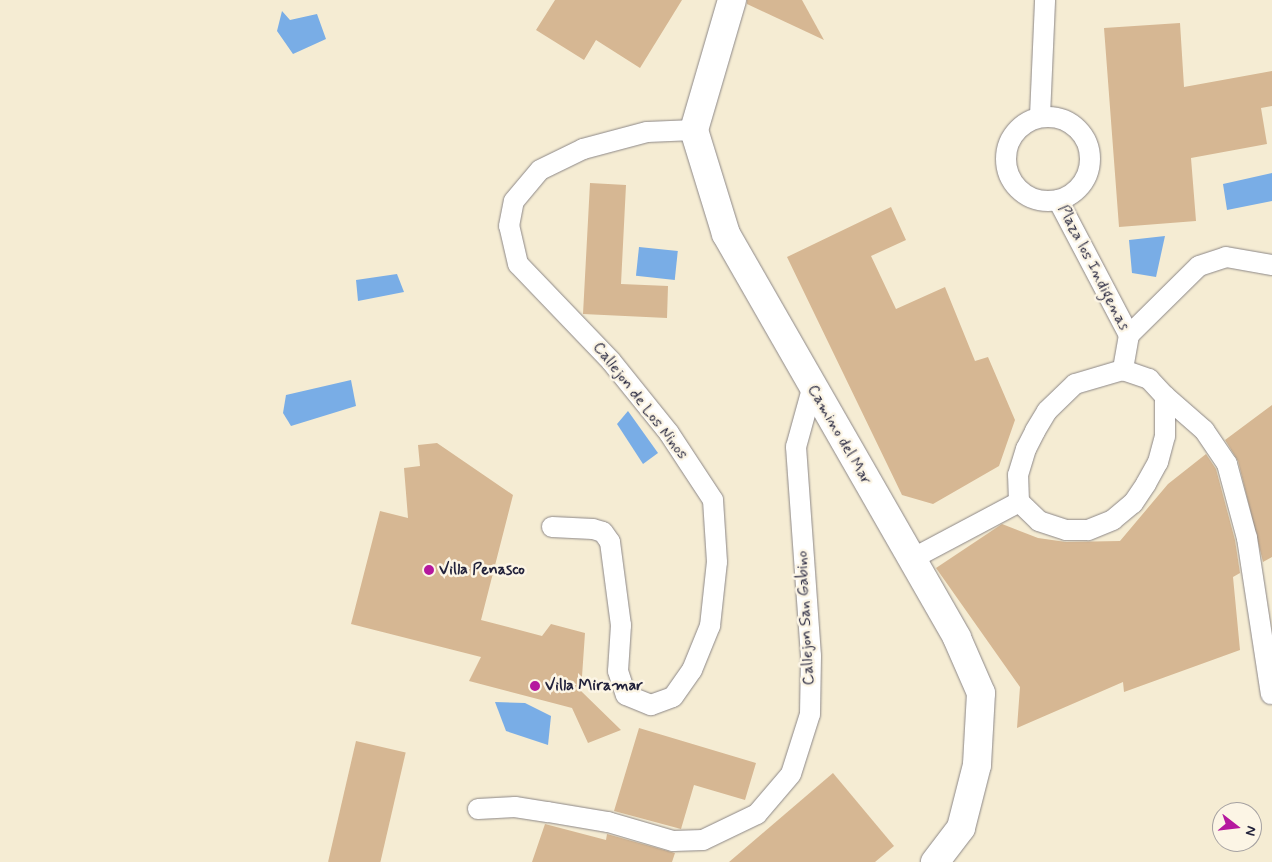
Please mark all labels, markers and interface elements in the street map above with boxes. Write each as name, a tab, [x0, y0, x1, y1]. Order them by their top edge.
street label: Plaza los Indigenas	[1055, 205, 1131, 331]
street label: Callejon de Los Ninos	[589, 339, 691, 463]
street label: Camino del Mar	[802, 381, 876, 489]
street label: Callejon San Gabino	[793, 548, 819, 688]
place label: Villa Penasco	[439, 560, 523, 580]
marker: Villa Penasco	[423, 564, 435, 576]
place label: Villa Miramar	[545, 676, 644, 696]
marker: Villa Miramar	[529, 680, 541, 692]
north arrow	[1212, 802, 1262, 852]
text: N	[1241, 824, 1260, 838]

